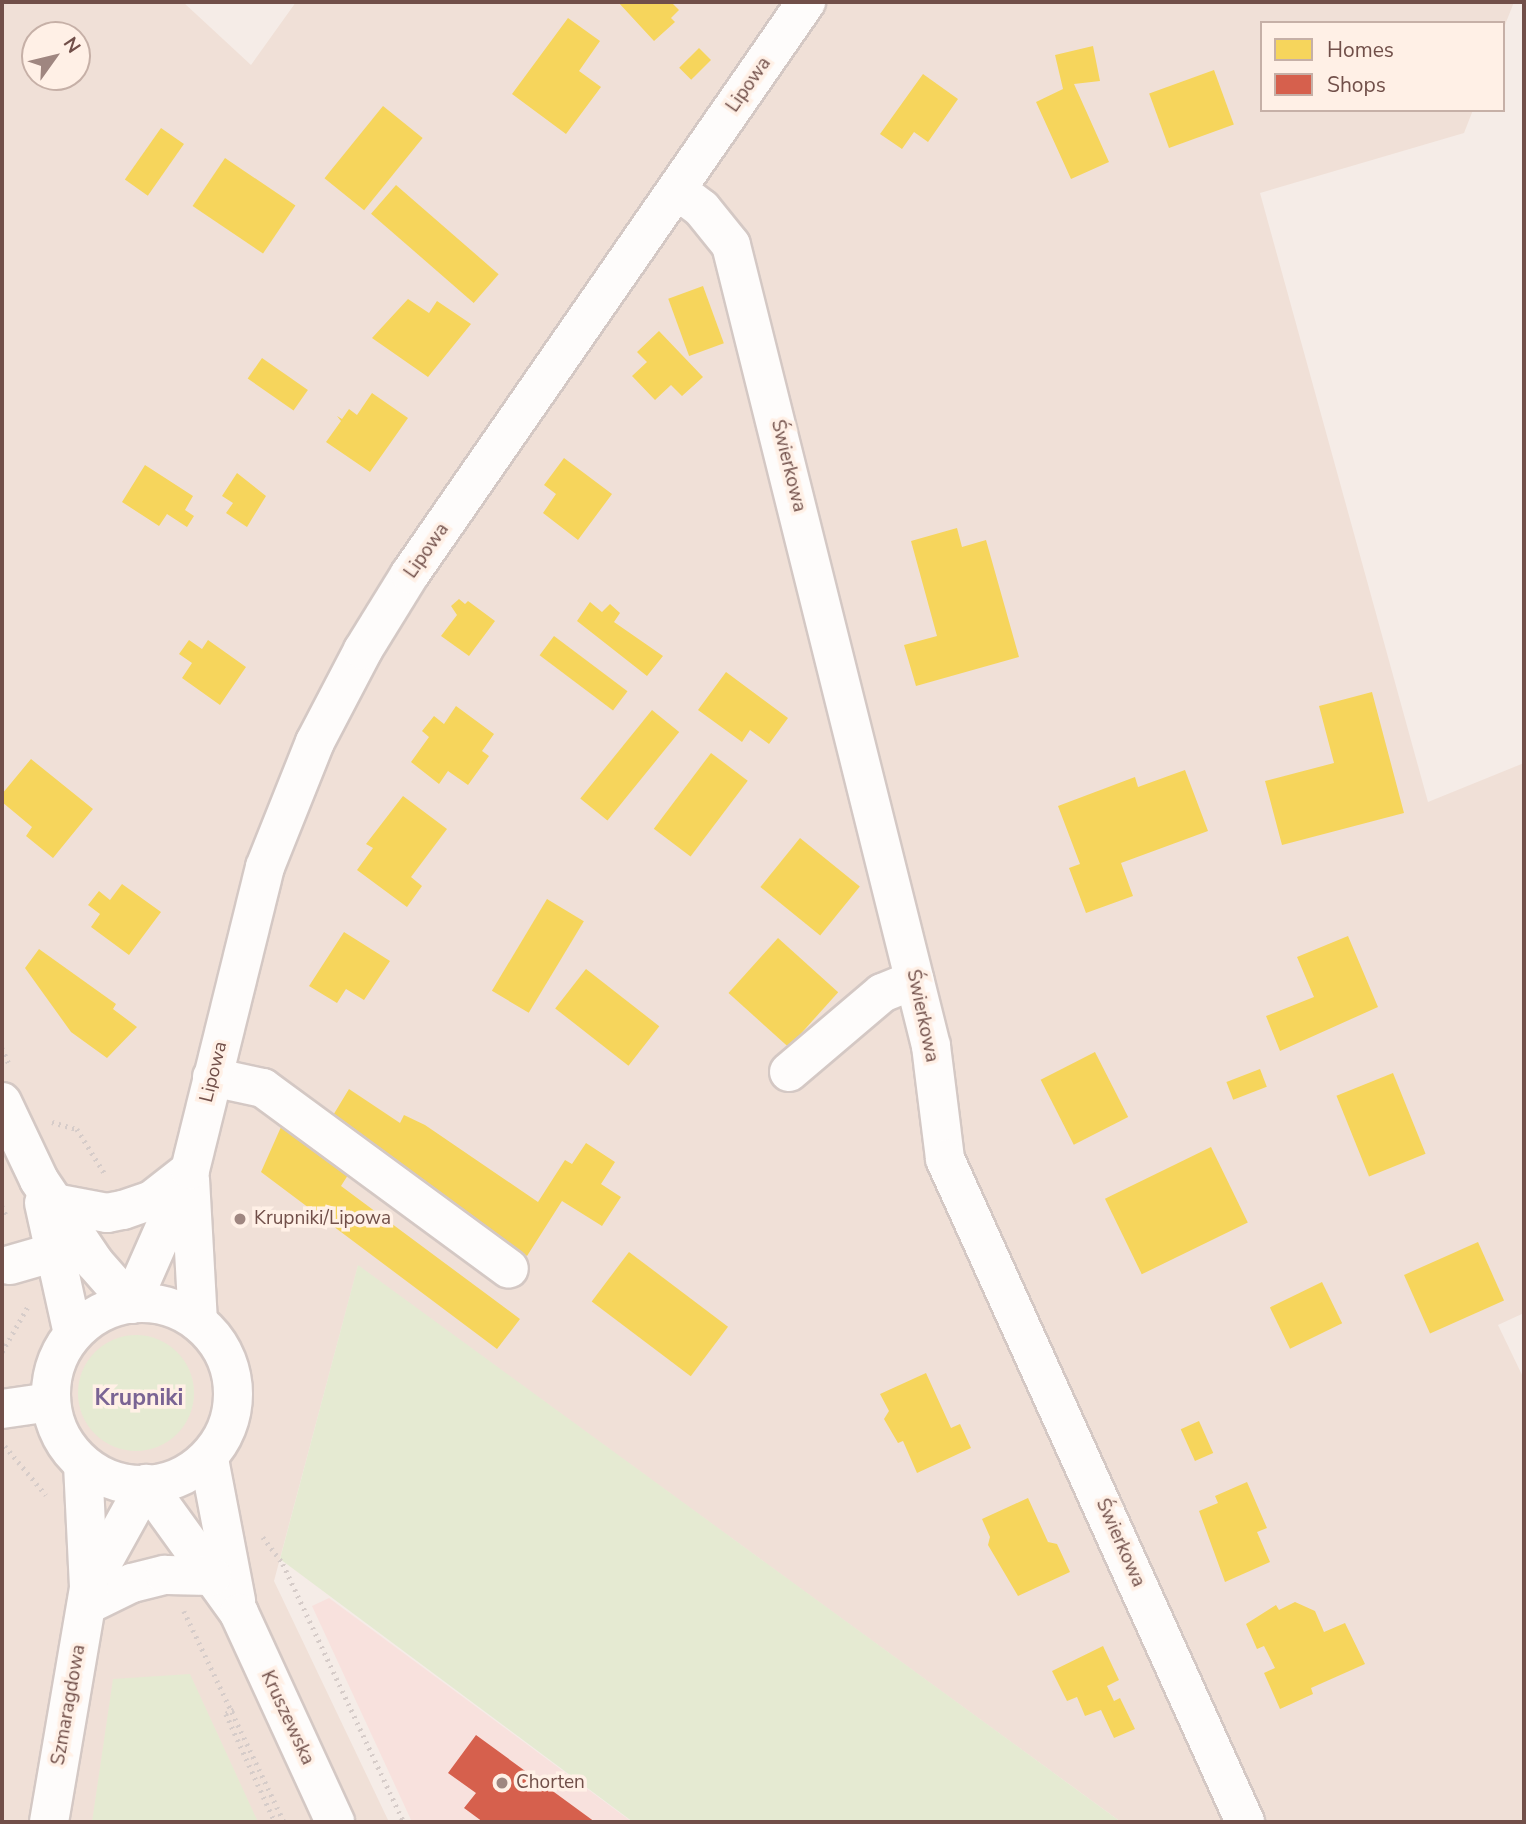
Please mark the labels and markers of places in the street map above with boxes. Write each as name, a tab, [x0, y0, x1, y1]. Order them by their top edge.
place label: Krupniki/Lipowa	[254, 1208, 391, 1230]
marker: Krupniki/Lipowa	[232, 1211, 248, 1227]
place label: Chorten	[516, 1772, 585, 1794]
marker: Chorten	[494, 1775, 510, 1791]

